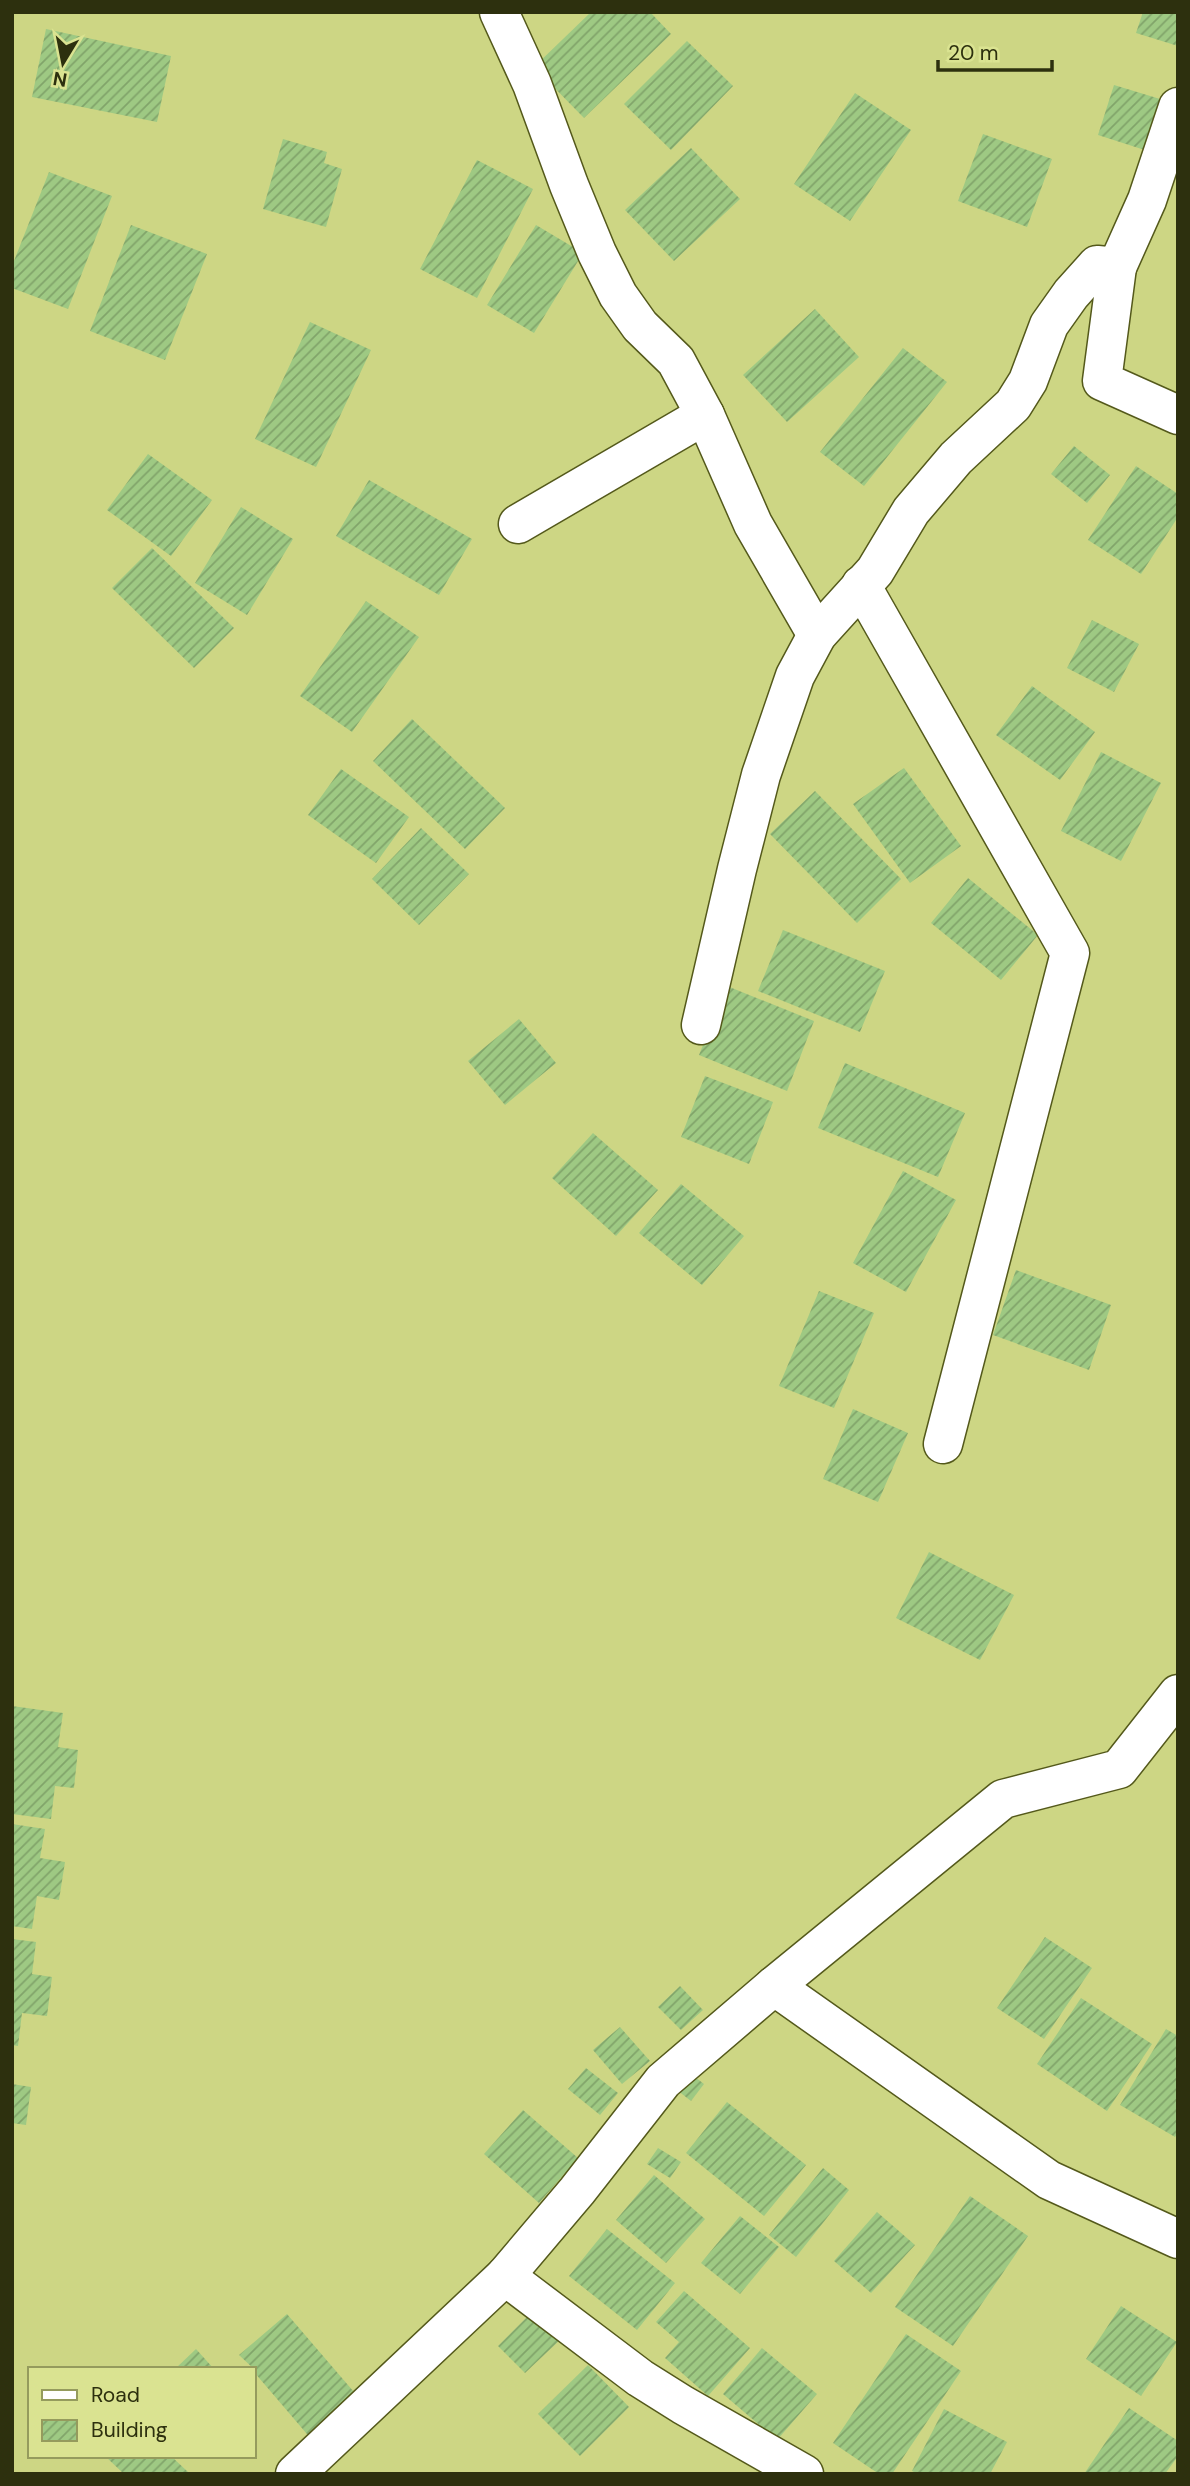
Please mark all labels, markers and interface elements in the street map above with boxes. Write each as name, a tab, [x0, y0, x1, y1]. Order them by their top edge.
north arrow	[28, 28, 98, 98]
scale bar	[938, 28, 1052, 72]
text: 20 m	[948, 39, 999, 67]
text: N	[51, 66, 69, 93]
legend	[28, 2367, 256, 2458]
text: Road	[91, 2381, 140, 2409]
text: Building	[91, 2416, 168, 2444]

